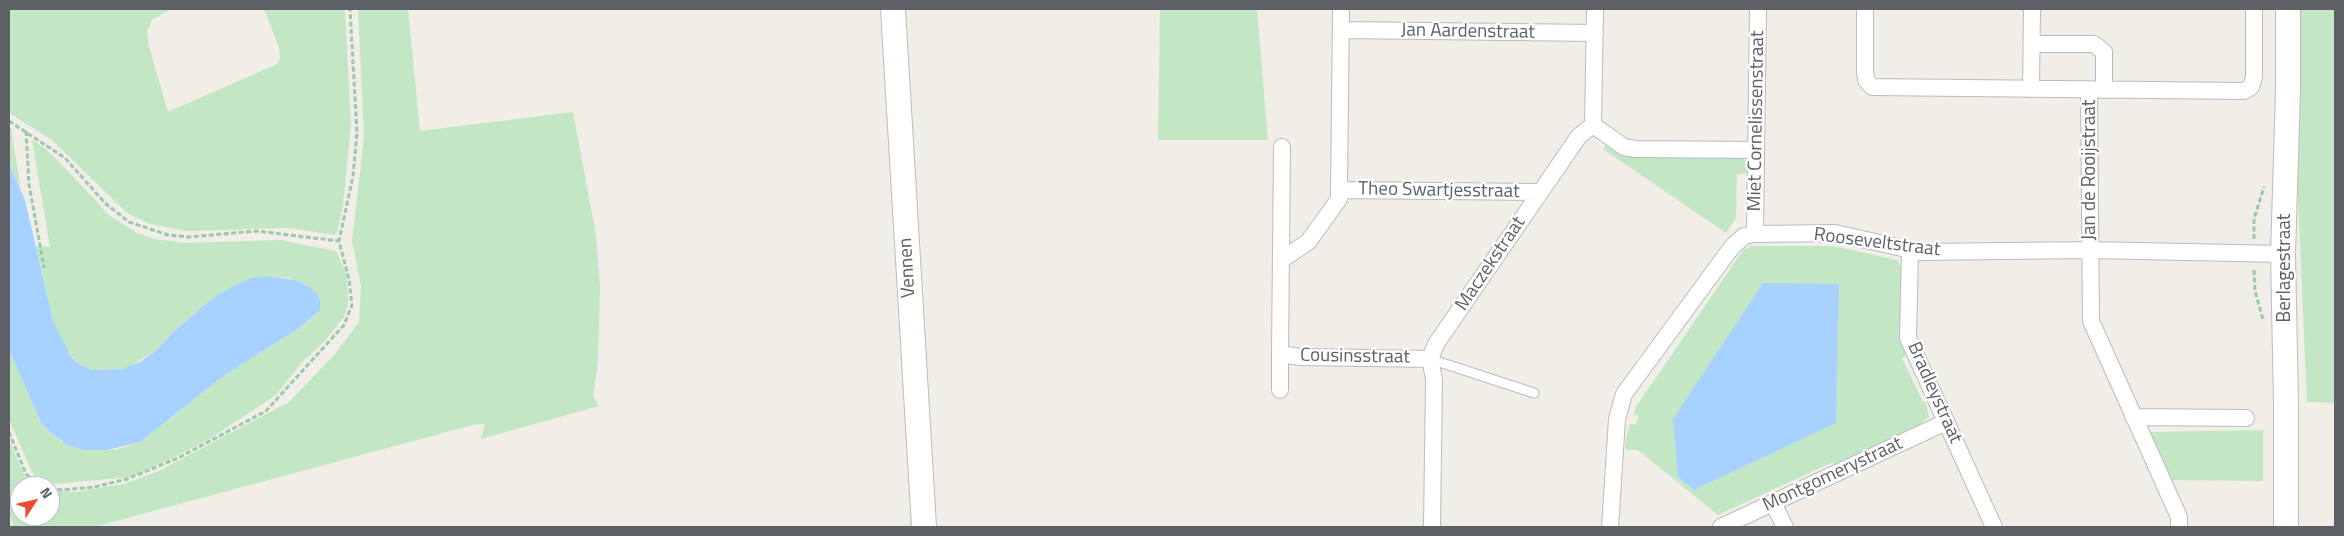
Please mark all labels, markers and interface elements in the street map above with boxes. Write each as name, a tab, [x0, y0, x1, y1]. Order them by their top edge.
street label: Jan Aardenstraat	[1401, 19, 1535, 45]
street label: Miet Cornelissenstraat	[1744, 30, 1770, 212]
street label: Jan de Rooijstraat	[2079, 100, 2101, 240]
street label: Theo Swartjesstraat	[1358, 178, 1520, 204]
street label: Maczekstraat	[1451, 213, 1531, 315]
street label: Berlagestraat	[2274, 214, 2296, 322]
street label: Rooseveltstraat	[1812, 224, 1942, 262]
street label: Vennen	[895, 237, 921, 299]
street label: Bradleystraat	[1902, 339, 1966, 447]
street label: Cousinsstraat	[1300, 345, 1410, 369]
street label: Montgomerystraat	[1760, 433, 1906, 517]
north arrow	[10, 476, 60, 526]
text: N	[35, 483, 58, 503]

